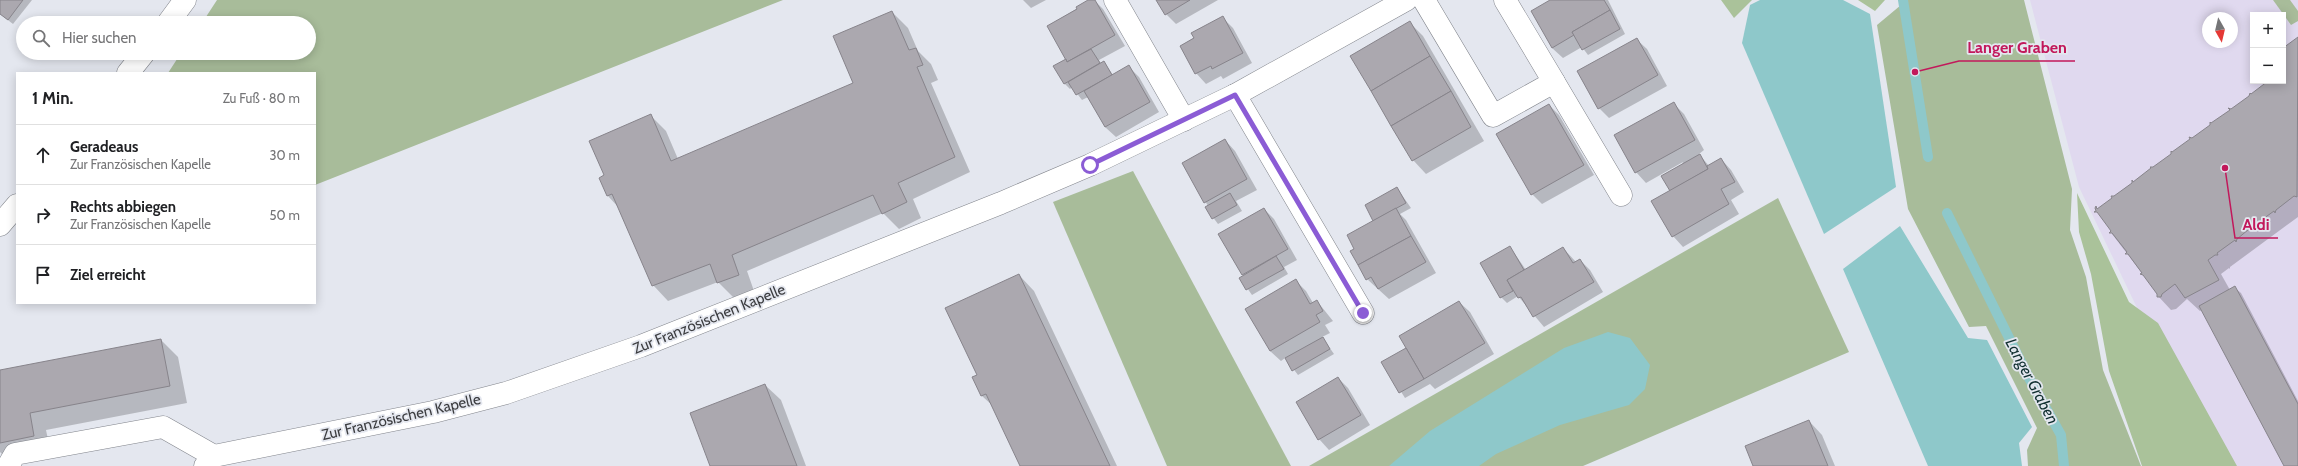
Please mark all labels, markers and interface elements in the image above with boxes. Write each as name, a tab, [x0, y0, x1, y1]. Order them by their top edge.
north arrow	[2202, 12, 2238, 48]
map controls	[2250, 12, 2286, 84]
button: +	[2250, 12, 2286, 48]
search box	[16, 16, 316, 60]
icon: search	[30, 27, 52, 49]
text: Hier suchen	[62, 29, 137, 47]
callout: Langer Graben	[1959, 33, 2075, 61]
text: Langer Graben	[1967, 38, 2067, 57]
button: −	[2250, 48, 2286, 84]
text: 1 Min.	[32, 88, 73, 108]
text: Zu Fuß · 80 m	[223, 90, 300, 106]
text: Geradeaus	[70, 138, 138, 156]
icon: ahead	[32, 144, 54, 166]
text: 30 m	[270, 147, 300, 163]
text: Zur Französischen Kapelle	[70, 156, 211, 172]
route start	[1081, 156, 1099, 174]
text: Rechts abbiegen	[70, 198, 176, 216]
icon: right	[32, 204, 54, 226]
text: 50 m	[270, 207, 300, 223]
callout: Aldi	[2235, 210, 2278, 238]
text: Aldi	[2243, 215, 2269, 234]
text: Zur Französischen Kapelle	[70, 216, 211, 232]
icon: arrive	[32, 264, 54, 286]
text: Ziel erreicht	[70, 266, 146, 284]
street label: Zur Französischen Kapelle	[630, 280, 788, 358]
route end	[1354, 304, 1372, 322]
water label: Langer Graben	[2001, 335, 2063, 427]
street label: Zur Französischen Kapelle	[320, 390, 483, 444]

